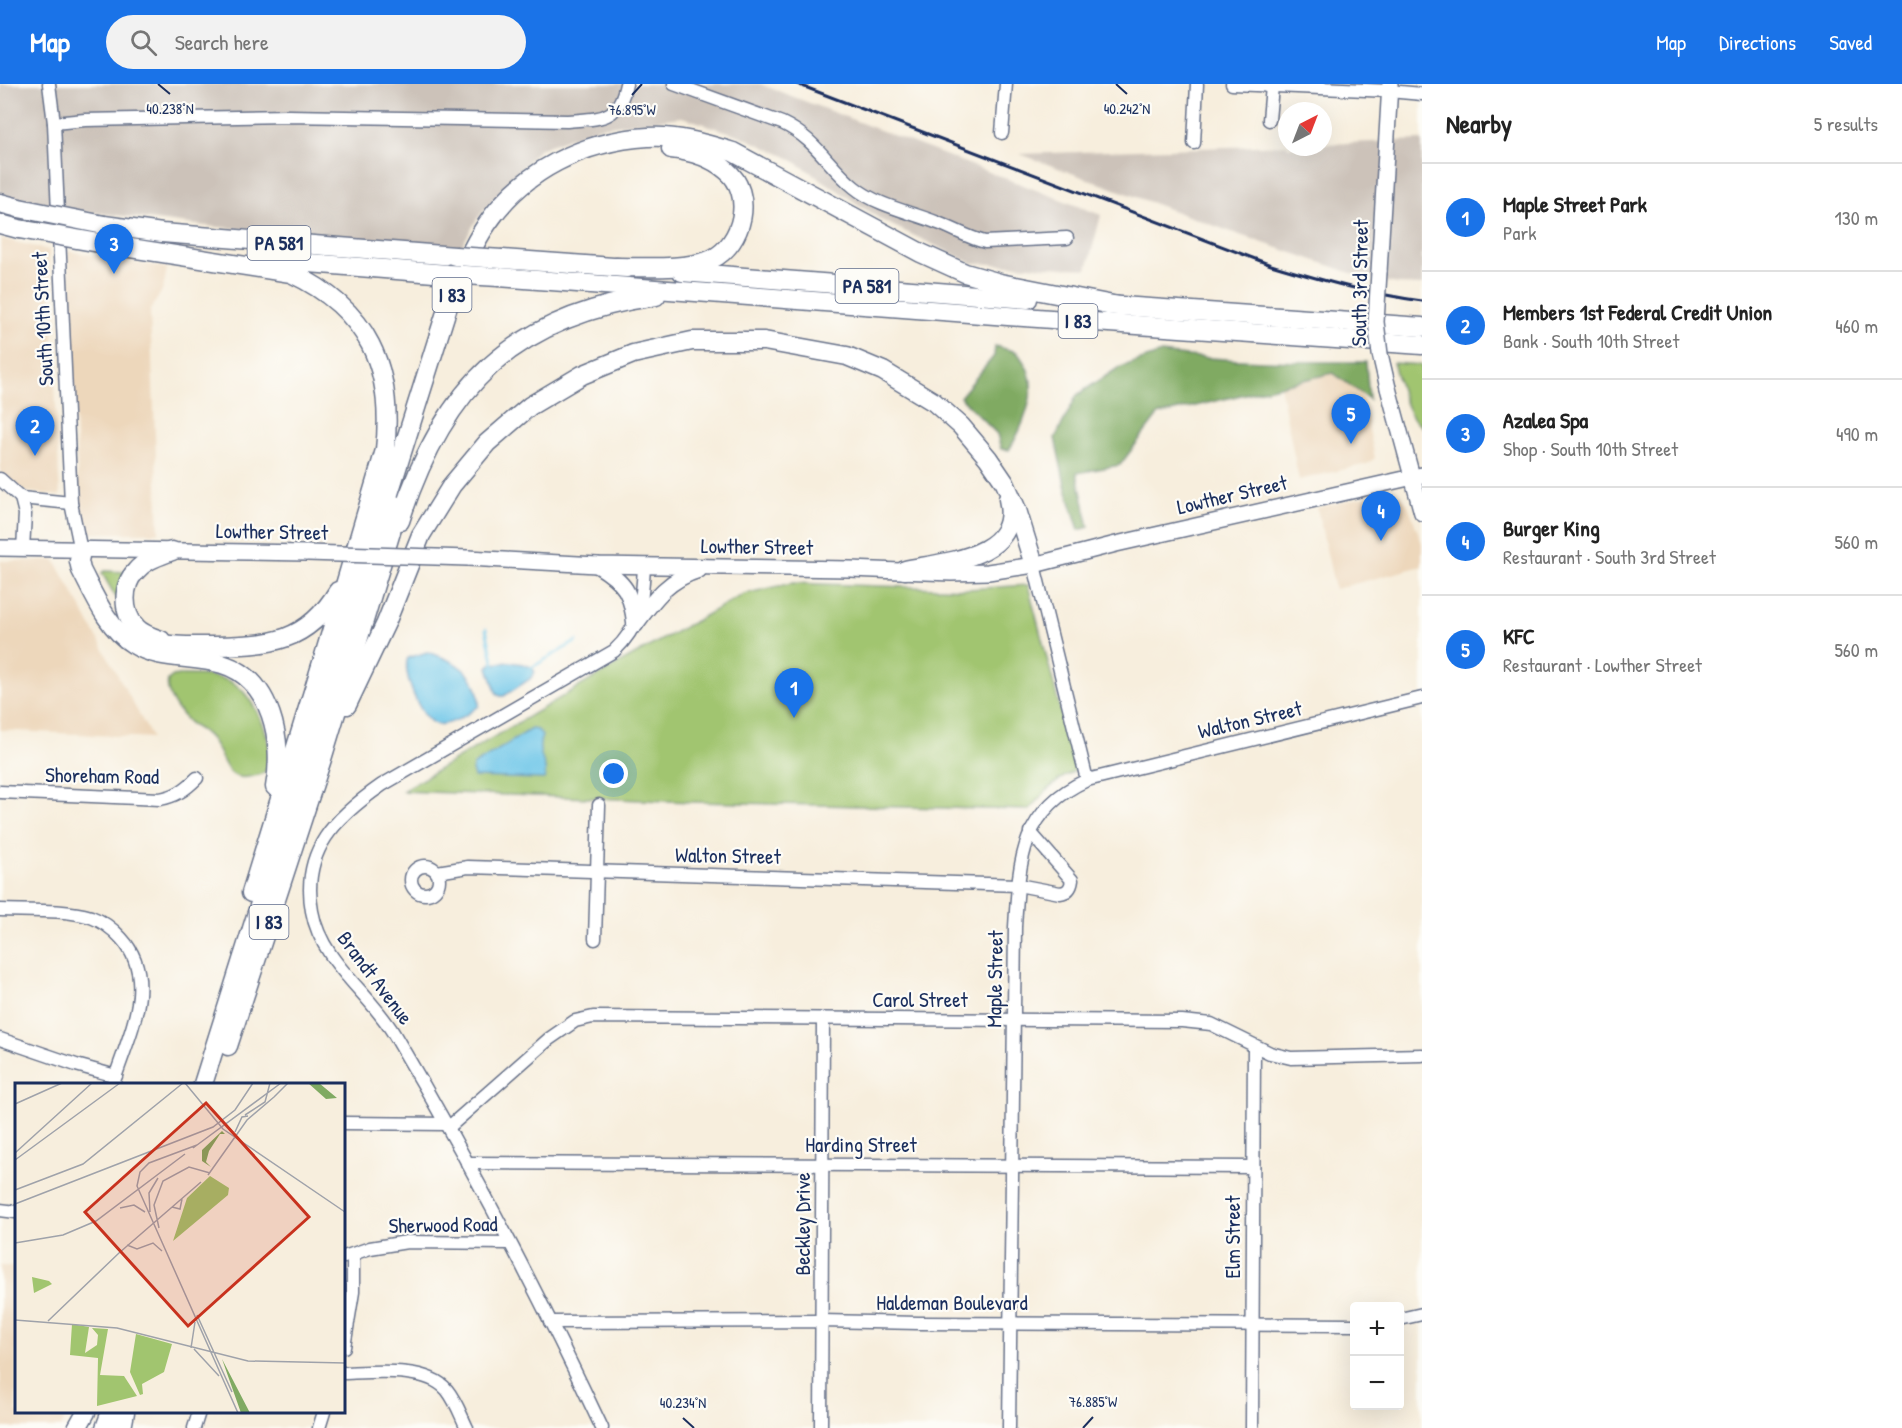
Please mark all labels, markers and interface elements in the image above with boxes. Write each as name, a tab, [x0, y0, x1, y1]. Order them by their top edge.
search box	[106, 15, 526, 69]
text: Map	[30, 23, 70, 61]
icon: search	[127, 26, 160, 59]
text: Search here	[175, 27, 269, 57]
text: Map	[1656, 28, 1686, 57]
text: Directions	[1719, 28, 1796, 57]
text: Saved	[1829, 28, 1872, 57]
text: 40.238°N	[146, 98, 194, 119]
text: 40.242°N	[1104, 98, 1150, 119]
text: 76.895°W	[608, 99, 657, 120]
north arrow	[1278, 102, 1332, 156]
text: Nearby	[1446, 106, 1512, 141]
text: 5 results	[1814, 110, 1878, 137]
text: Maple Street Park	[1503, 189, 1647, 219]
text: 1	[1462, 204, 1469, 231]
text: 130 m	[1835, 204, 1878, 231]
street label: South 3rd Street	[1344, 219, 1375, 347]
text: Park	[1503, 219, 1536, 246]
pin: 3	[94, 224, 134, 274]
road number: PA 581	[248, 226, 310, 260]
street label: South 10th Street	[24, 251, 60, 387]
road number: PA 581	[836, 269, 898, 303]
road number: I 83	[432, 278, 472, 312]
text: Members 1st Federal Credit Union	[1503, 297, 1772, 327]
road number: I 83	[1058, 304, 1098, 338]
text: 2	[1461, 312, 1470, 339]
text: 460 m	[1835, 312, 1878, 339]
text: Bank · South 10th Street	[1503, 327, 1679, 354]
pin: 5	[1332, 394, 1370, 444]
text: Azalea Spa	[1503, 405, 1588, 435]
pin: 2	[15, 406, 54, 456]
text: 3	[1461, 420, 1470, 447]
text: 490 m	[1836, 420, 1878, 447]
text: Shop · South 10th Street	[1503, 435, 1678, 462]
street label: Lowther Street	[1174, 468, 1291, 521]
pin: 4	[1362, 492, 1400, 541]
text: Burger King	[1503, 513, 1600, 543]
street label: Lowther Street	[216, 516, 329, 547]
text: 4	[1462, 528, 1469, 555]
text: 560 m	[1834, 528, 1878, 555]
street label: Lowther Street	[701, 531, 814, 562]
text: Restaurant · South 3rd Street	[1503, 543, 1716, 570]
text: KFC	[1503, 621, 1535, 651]
text: 5	[1461, 636, 1470, 663]
text: 560 m	[1834, 636, 1878, 663]
text: Restaurant · Lowther Street	[1503, 651, 1702, 678]
pin: 1	[774, 668, 814, 718]
street label: Walton Street	[1195, 693, 1305, 746]
your location	[599, 759, 628, 788]
street label: Shoreham Road	[45, 760, 159, 791]
street label: Walton Street	[675, 840, 782, 871]
road number: I 83	[250, 905, 288, 939]
street label: Brandt Avenue	[331, 925, 420, 1030]
street label: Maple Street	[979, 929, 1010, 1028]
street label: Carol Street	[872, 985, 969, 1014]
inset map	[15, 1083, 345, 1413]
street label: Harding Street	[805, 1130, 918, 1159]
street label: Beckley Drive	[788, 1172, 817, 1276]
street label: Elm Street	[1218, 1195, 1247, 1278]
street label: Sherwood Road	[388, 1209, 498, 1240]
street label: Haldeman Boulevard	[876, 1288, 1028, 1317]
map controls	[1350, 1302, 1404, 1410]
button: +	[1350, 1302, 1404, 1356]
button: −	[1350, 1356, 1404, 1410]
text: 76.885°W	[1069, 1391, 1118, 1412]
text: 40.234°N	[660, 1392, 706, 1413]

